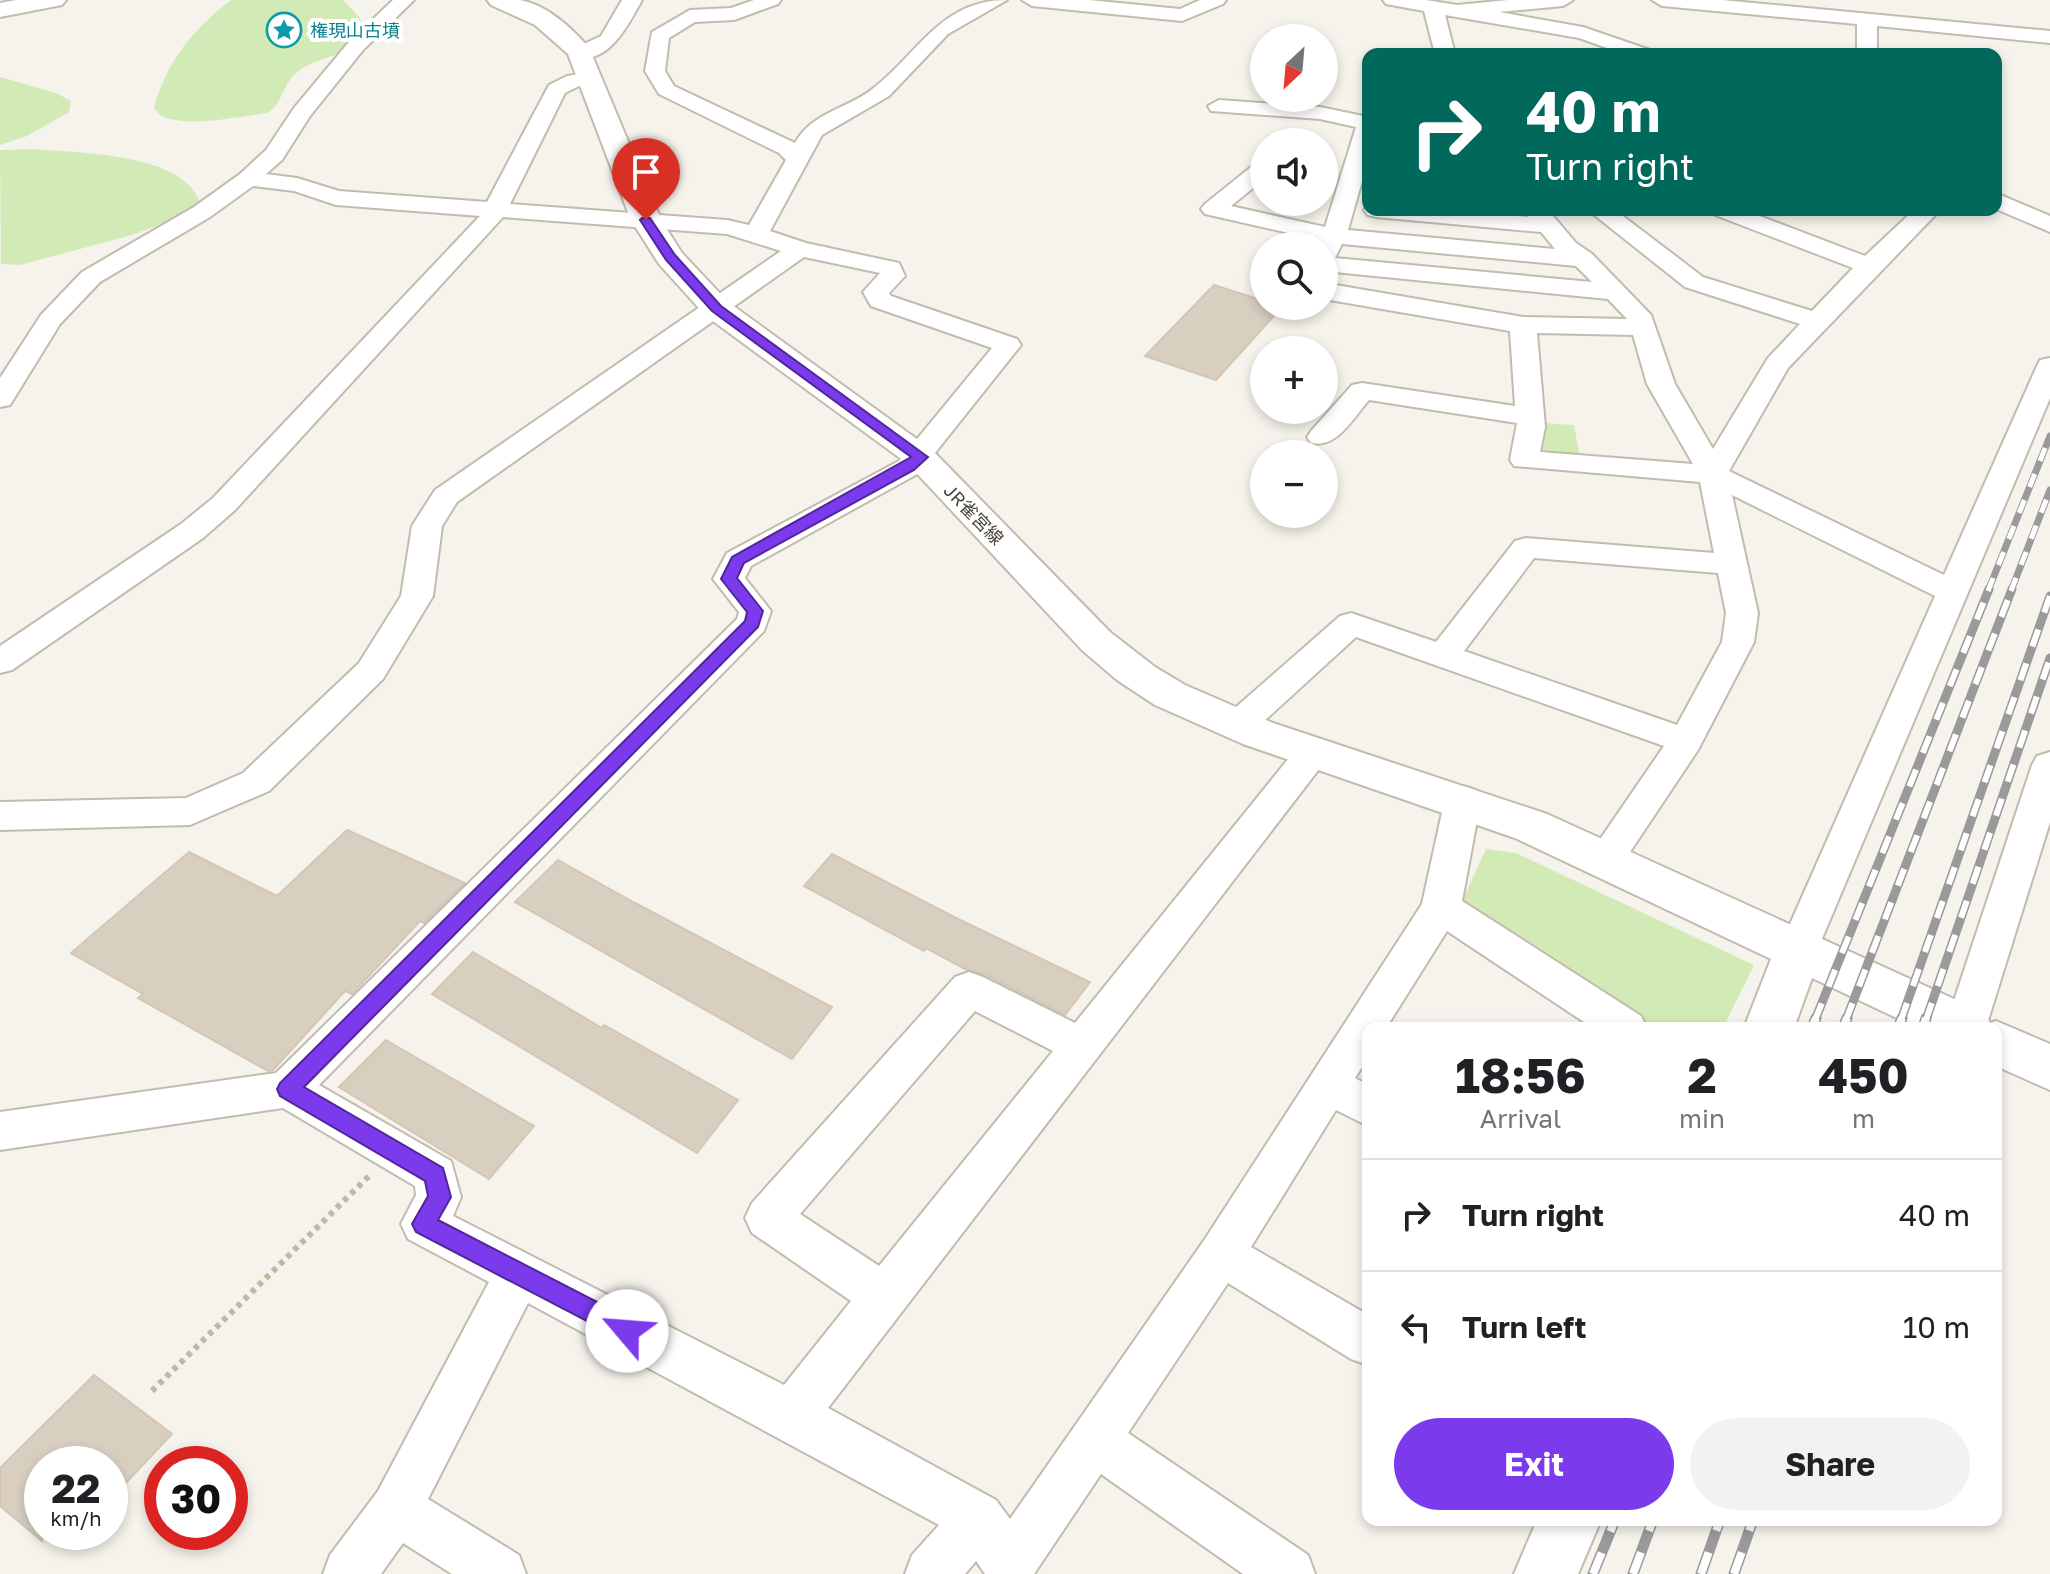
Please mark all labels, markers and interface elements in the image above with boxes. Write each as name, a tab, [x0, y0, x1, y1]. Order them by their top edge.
place icon: 権現山古墳	[265, 11, 303, 49]
place label: 権現山古墳	[310, 19, 400, 41]
north arrow	[1250, 24, 1338, 112]
map controls	[1250, 24, 1338, 528]
text: 40 m	[1526, 77, 1660, 144]
icon: right	[1394, 80, 1498, 184]
button: sound	[1250, 128, 1338, 216]
pin	[612, 138, 680, 220]
text: Turn right	[1526, 145, 1694, 188]
icon: arrive	[624, 150, 668, 194]
button: search	[1250, 232, 1338, 320]
button: +	[1250, 336, 1338, 424]
button: −	[1250, 440, 1338, 528]
street label: JR雀宮線	[940, 479, 1008, 549]
text: 18:56	[1455, 1046, 1586, 1104]
text: 2	[1687, 1046, 1717, 1104]
text: 450	[1818, 1046, 1909, 1104]
text: Arrival	[1480, 1103, 1561, 1134]
text: min	[1679, 1103, 1725, 1134]
text: m	[1852, 1103, 1875, 1134]
icon: right	[1394, 1193, 1438, 1237]
text: Turn right	[1462, 1197, 1604, 1233]
text: 40 m	[1899, 1197, 1970, 1233]
position arrow	[585, 1289, 669, 1373]
icon: left	[1394, 1305, 1438, 1349]
text: Turn left	[1462, 1309, 1587, 1345]
text: 10 m	[1903, 1309, 1970, 1345]
button: Exit	[1394, 1418, 1674, 1510]
button: Share	[1690, 1418, 1970, 1510]
speed limit sign: 30	[144, 1446, 248, 1550]
text: 22	[52, 1464, 100, 1512]
text: km/h	[51, 1506, 101, 1530]

